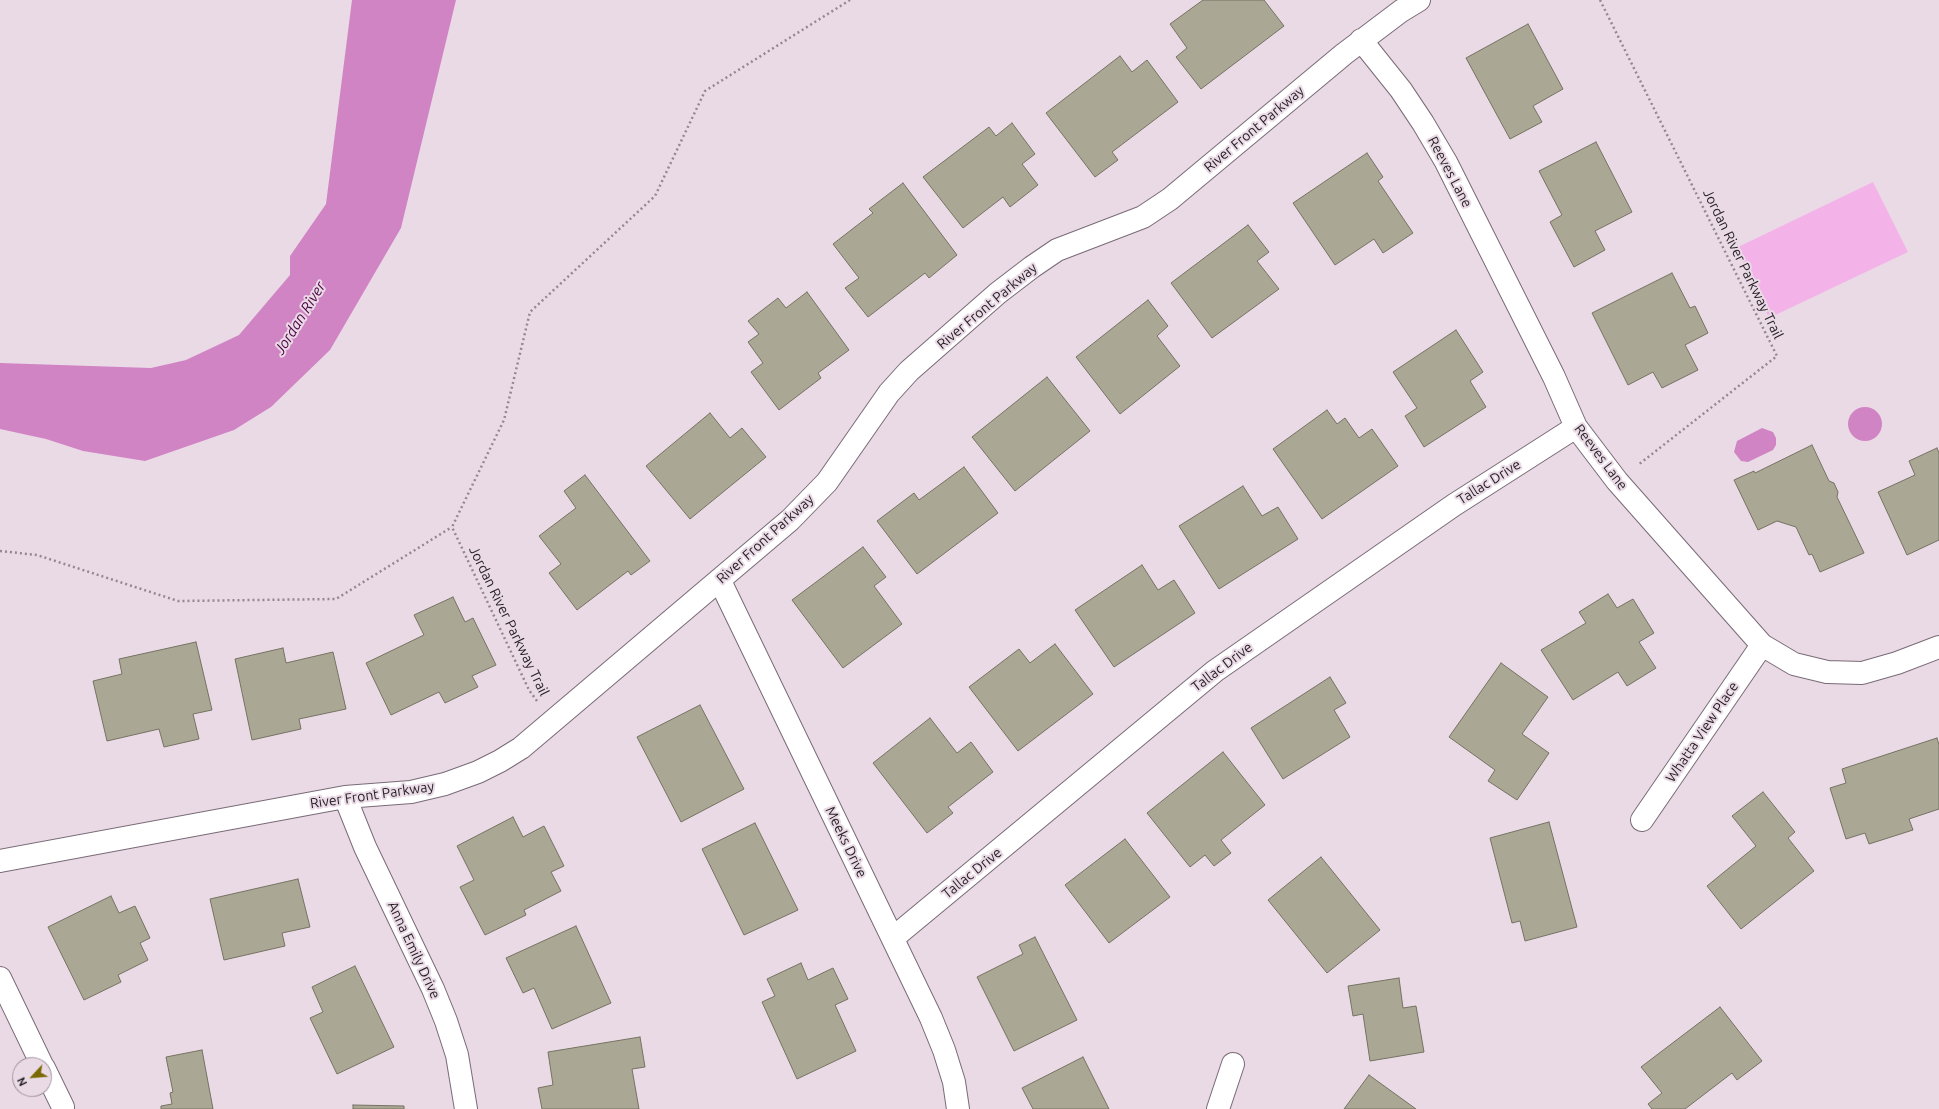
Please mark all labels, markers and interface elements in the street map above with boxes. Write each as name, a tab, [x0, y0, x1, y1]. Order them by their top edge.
street label: River Front Parkway	[1201, 82, 1307, 176]
street label: Reeves Lane	[1424, 134, 1476, 210]
street label: Jordan River Parkway Trail	[1699, 186, 1787, 342]
street label: River Front Parkway	[934, 259, 1040, 353]
water label: Jordan River	[271, 278, 329, 358]
street label: Reeves Lane	[1571, 421, 1631, 493]
street label: Tallac Drive	[1454, 456, 1524, 508]
street label: River Front Parkway	[713, 491, 817, 587]
street label: Jordan River Parkway Trail	[465, 543, 553, 699]
street label: Tallac Drive	[1188, 639, 1256, 695]
street label: Whatta View Place	[1662, 679, 1742, 785]
street label: River Front Parkway	[309, 778, 435, 812]
street label: Meeks Drive	[822, 804, 870, 880]
street label: Tallac Drive	[939, 844, 1005, 902]
street label: Anna Emily Drive	[384, 899, 444, 1001]
north arrow	[12, 1057, 52, 1097]
text: N	[15, 1075, 29, 1088]

